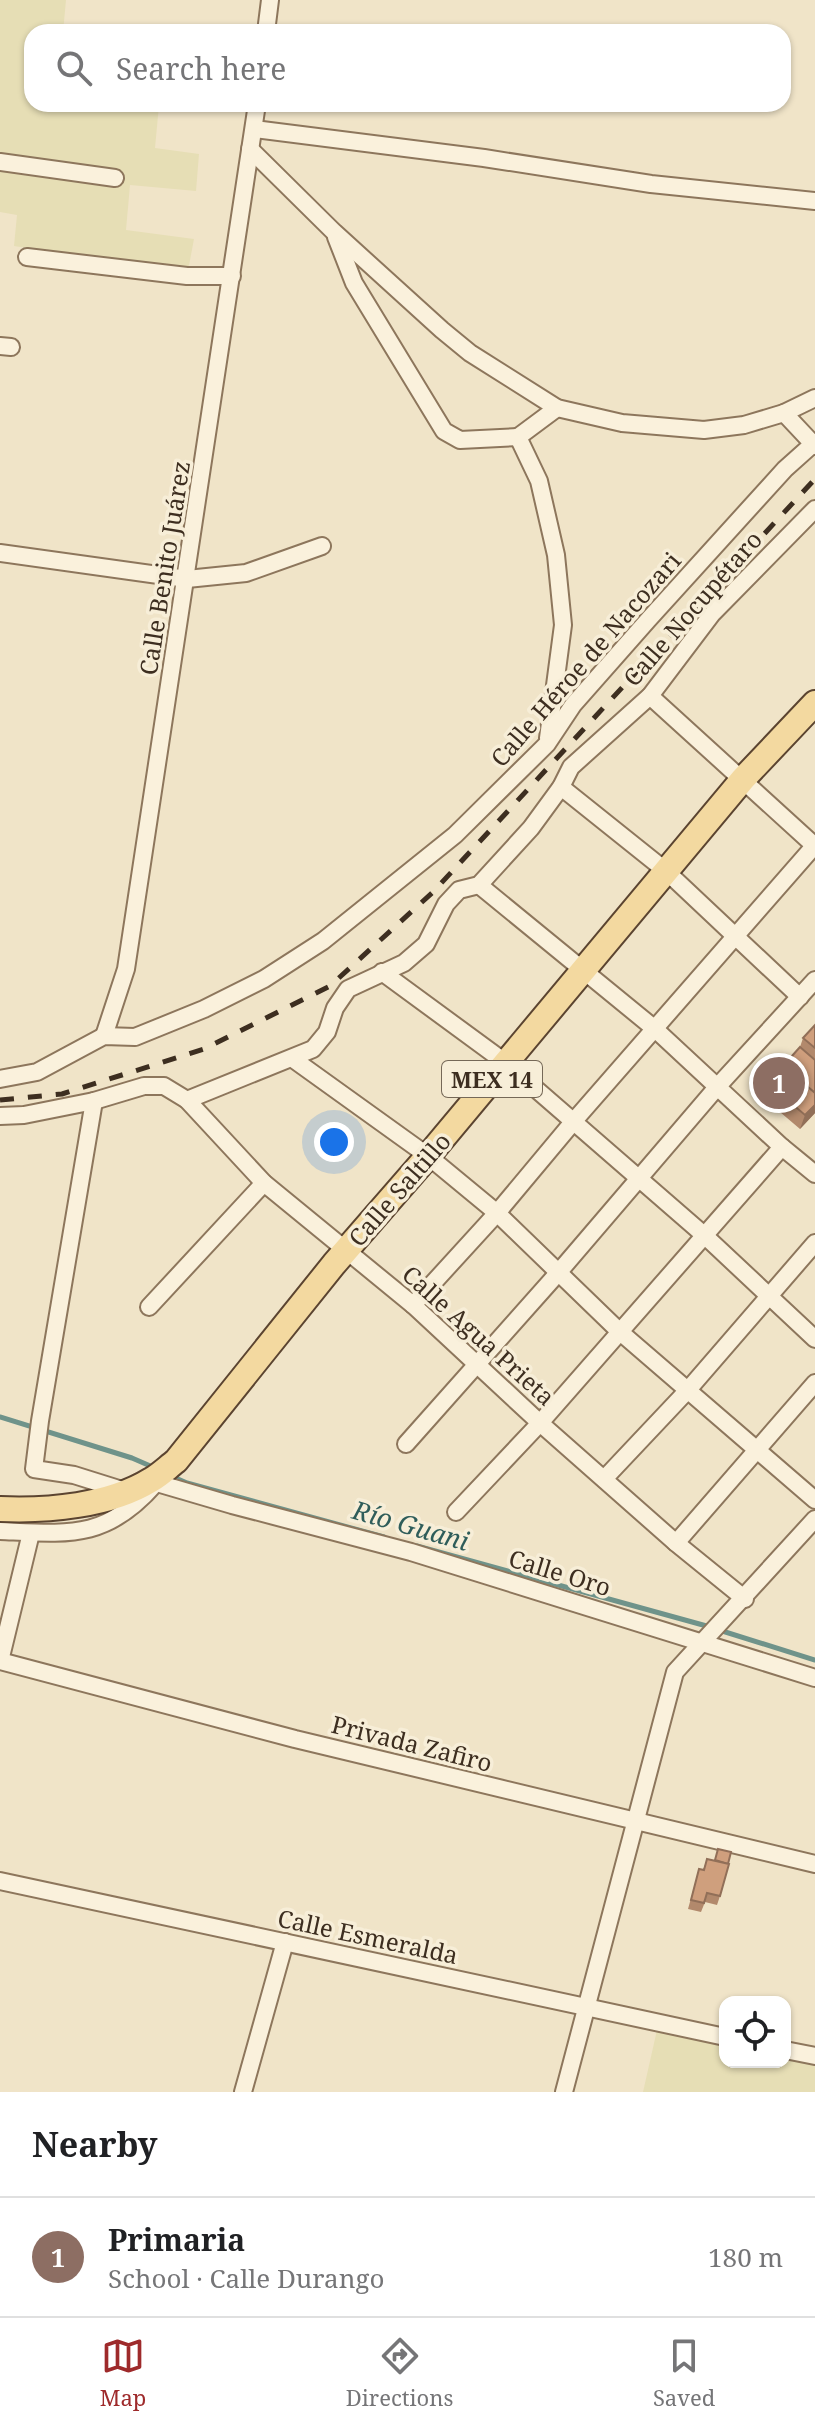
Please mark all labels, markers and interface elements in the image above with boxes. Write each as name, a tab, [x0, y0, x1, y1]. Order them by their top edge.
search box	[24, 24, 791, 112]
icon: search	[52, 46, 96, 90]
text: Search here	[116, 48, 286, 89]
street label: Calle Benito Juárez	[131, 459, 197, 677]
street label: Calle Nocupétaro	[615, 523, 769, 693]
street label: Calle Héroe de Nacozari	[483, 544, 688, 773]
pin: 1	[753, 1053, 805, 1113]
road number: MEX 14	[442, 1061, 542, 1097]
your location	[314, 1122, 354, 1162]
street label: Calle Saltillo	[340, 1125, 458, 1253]
street label: Calle Agua Prieta	[396, 1258, 562, 1412]
water label: Río Guani	[348, 1491, 473, 1559]
street label: Calle Oro	[505, 1541, 615, 1603]
street label: Privada Zafiro	[328, 1707, 496, 1779]
street label: Calle Esmeralda	[275, 1901, 461, 1971]
map controls	[719, 1996, 791, 2068]
button: locate	[719, 1996, 791, 2068]
text: Nearby	[32, 2121, 158, 2167]
text: Primaria	[108, 2219, 245, 2260]
text: 1	[51, 2239, 65, 2275]
text: 180 m	[708, 2239, 783, 2275]
text: School · Calle Durango	[108, 2260, 384, 2296]
tab: Map	[100, 2334, 146, 2412]
tab: Directions	[346, 2334, 453, 2412]
tab: Saved	[653, 2334, 715, 2412]

